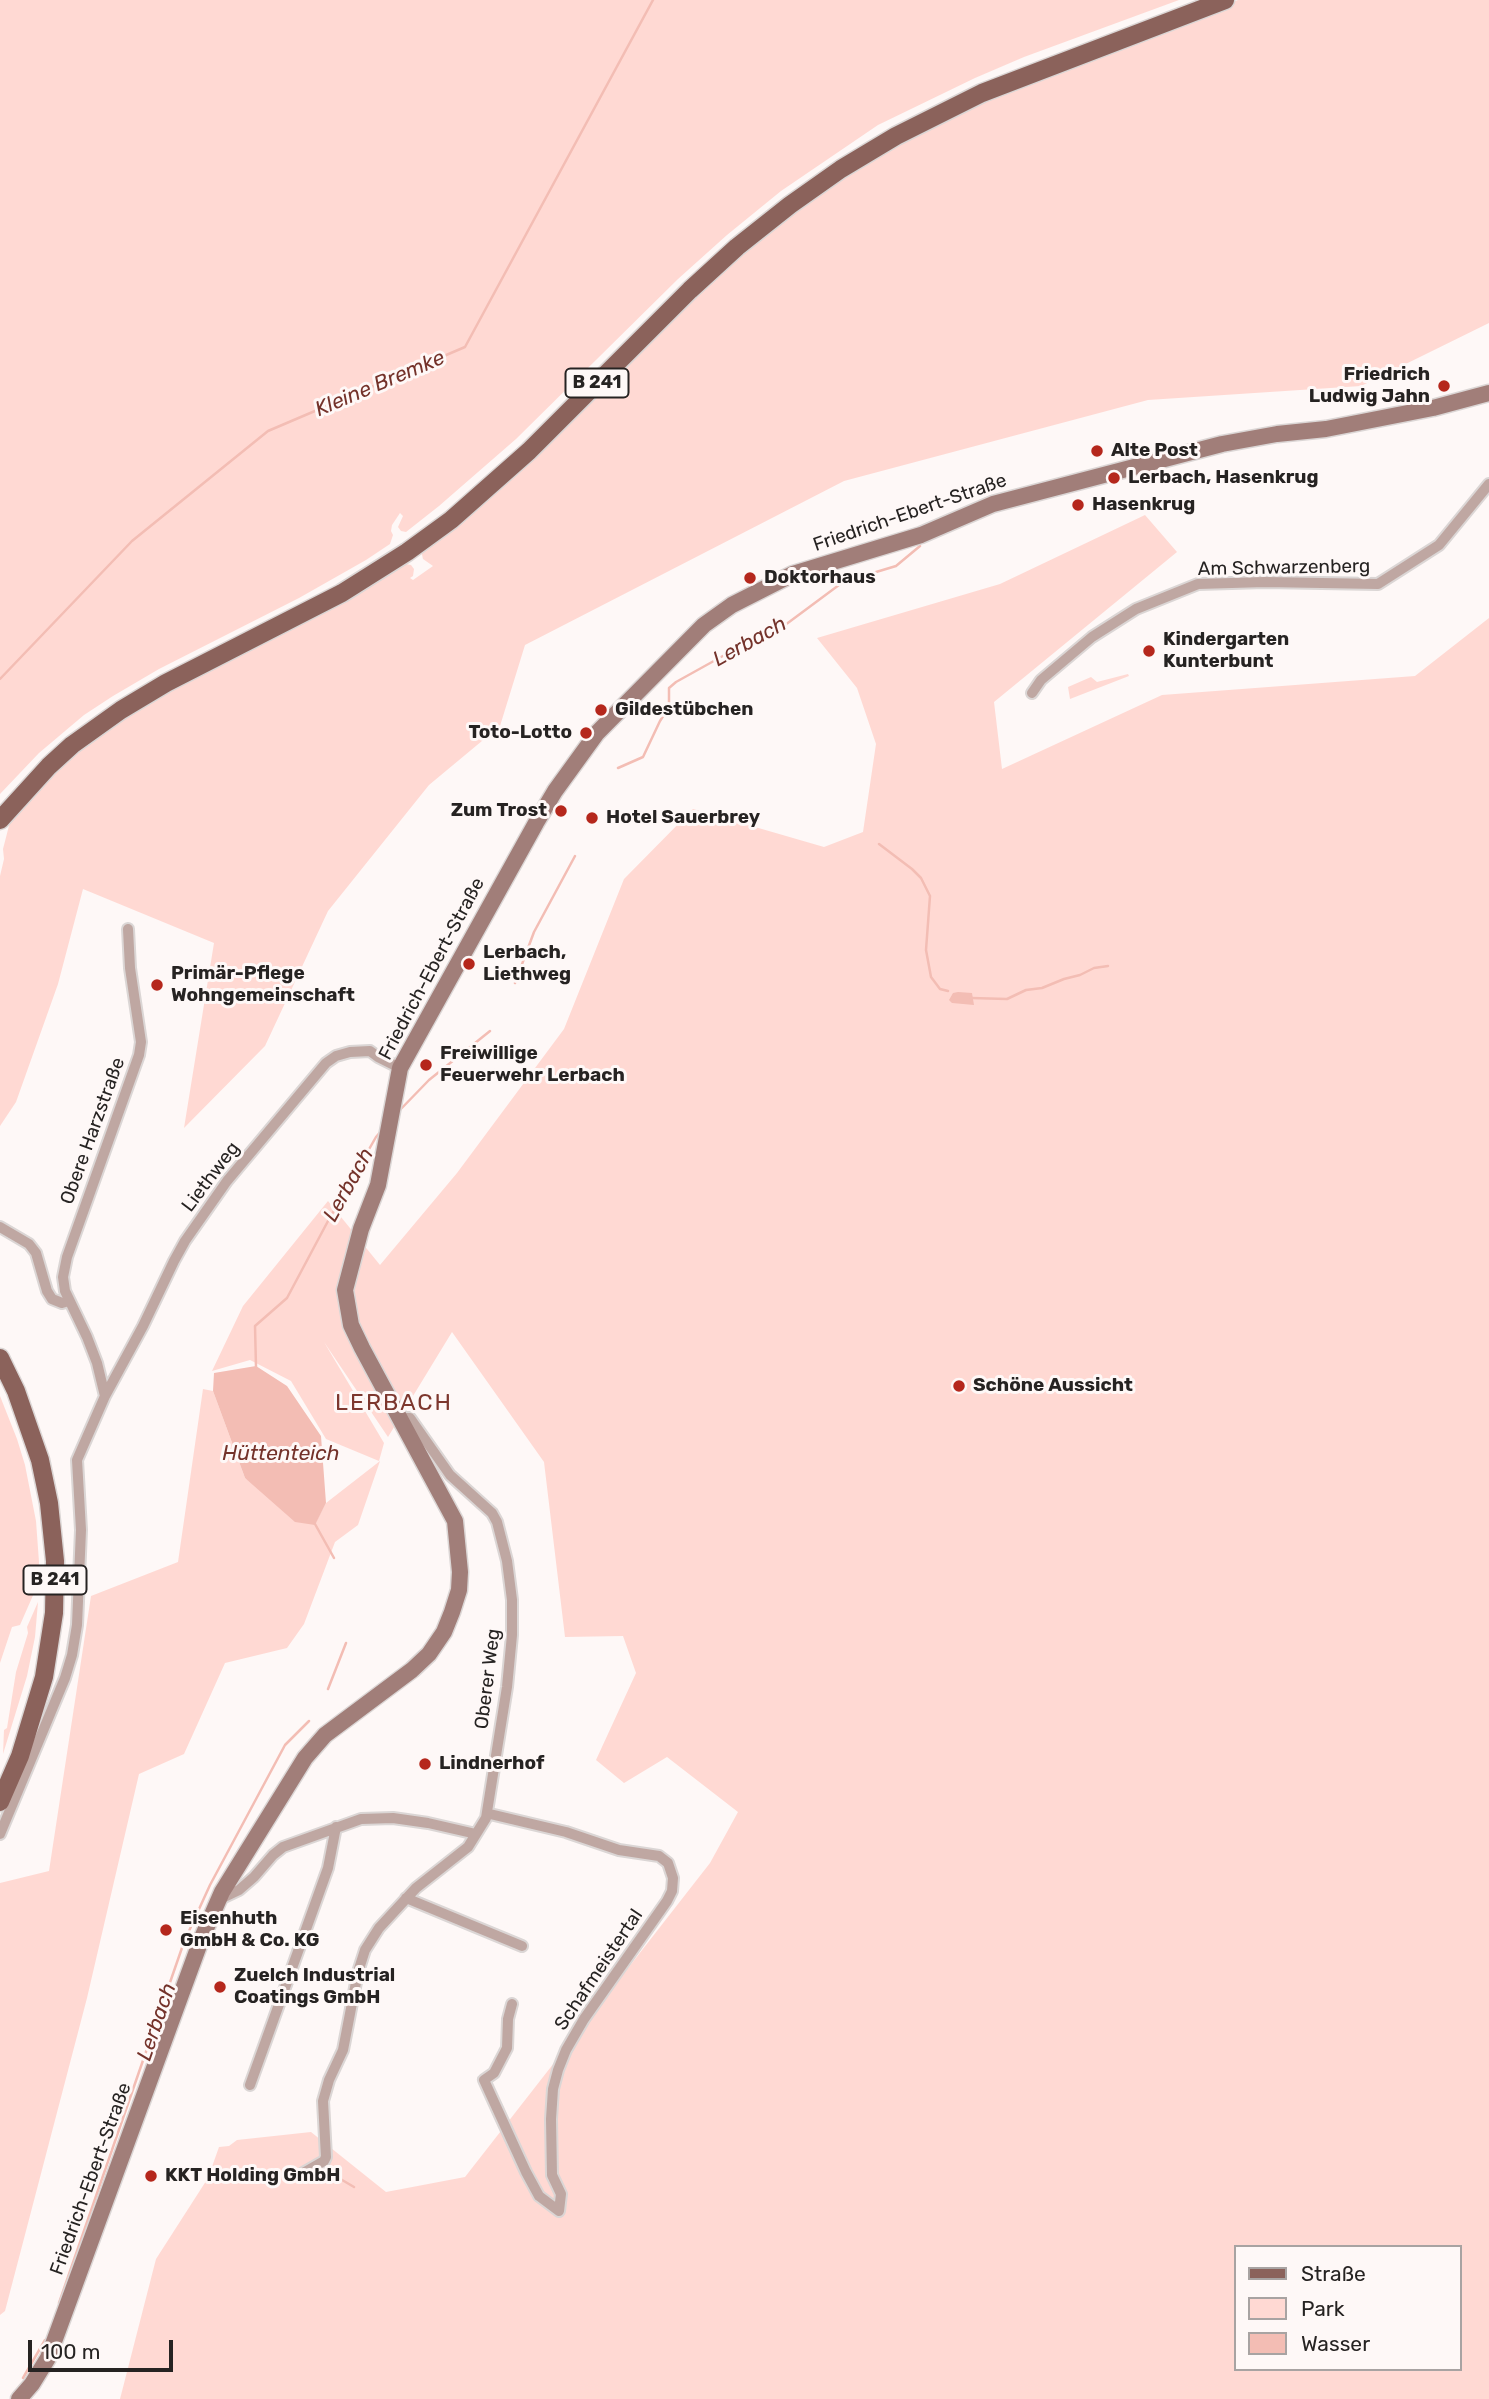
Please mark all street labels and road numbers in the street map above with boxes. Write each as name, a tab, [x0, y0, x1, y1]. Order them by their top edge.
road number: B 241	[566, 368, 628, 398]
street label: Friedrich-Ebert-Straße	[810, 469, 1010, 557]
street label: Am Schwarzenberg	[1197, 555, 1371, 581]
street label: Friedrich-Ebert-Straße	[374, 874, 490, 1064]
street label: Obere Harzstraße	[56, 1054, 130, 1208]
street label: Liethweg	[177, 1138, 245, 1216]
road number: B 241	[23, 1566, 86, 1595]
street label: Oberer Weg	[471, 1627, 505, 1731]
street label: Schafmeistertal	[550, 1905, 648, 2035]
street label: Friedrich-Ebert-Straße	[46, 2080, 136, 2278]

